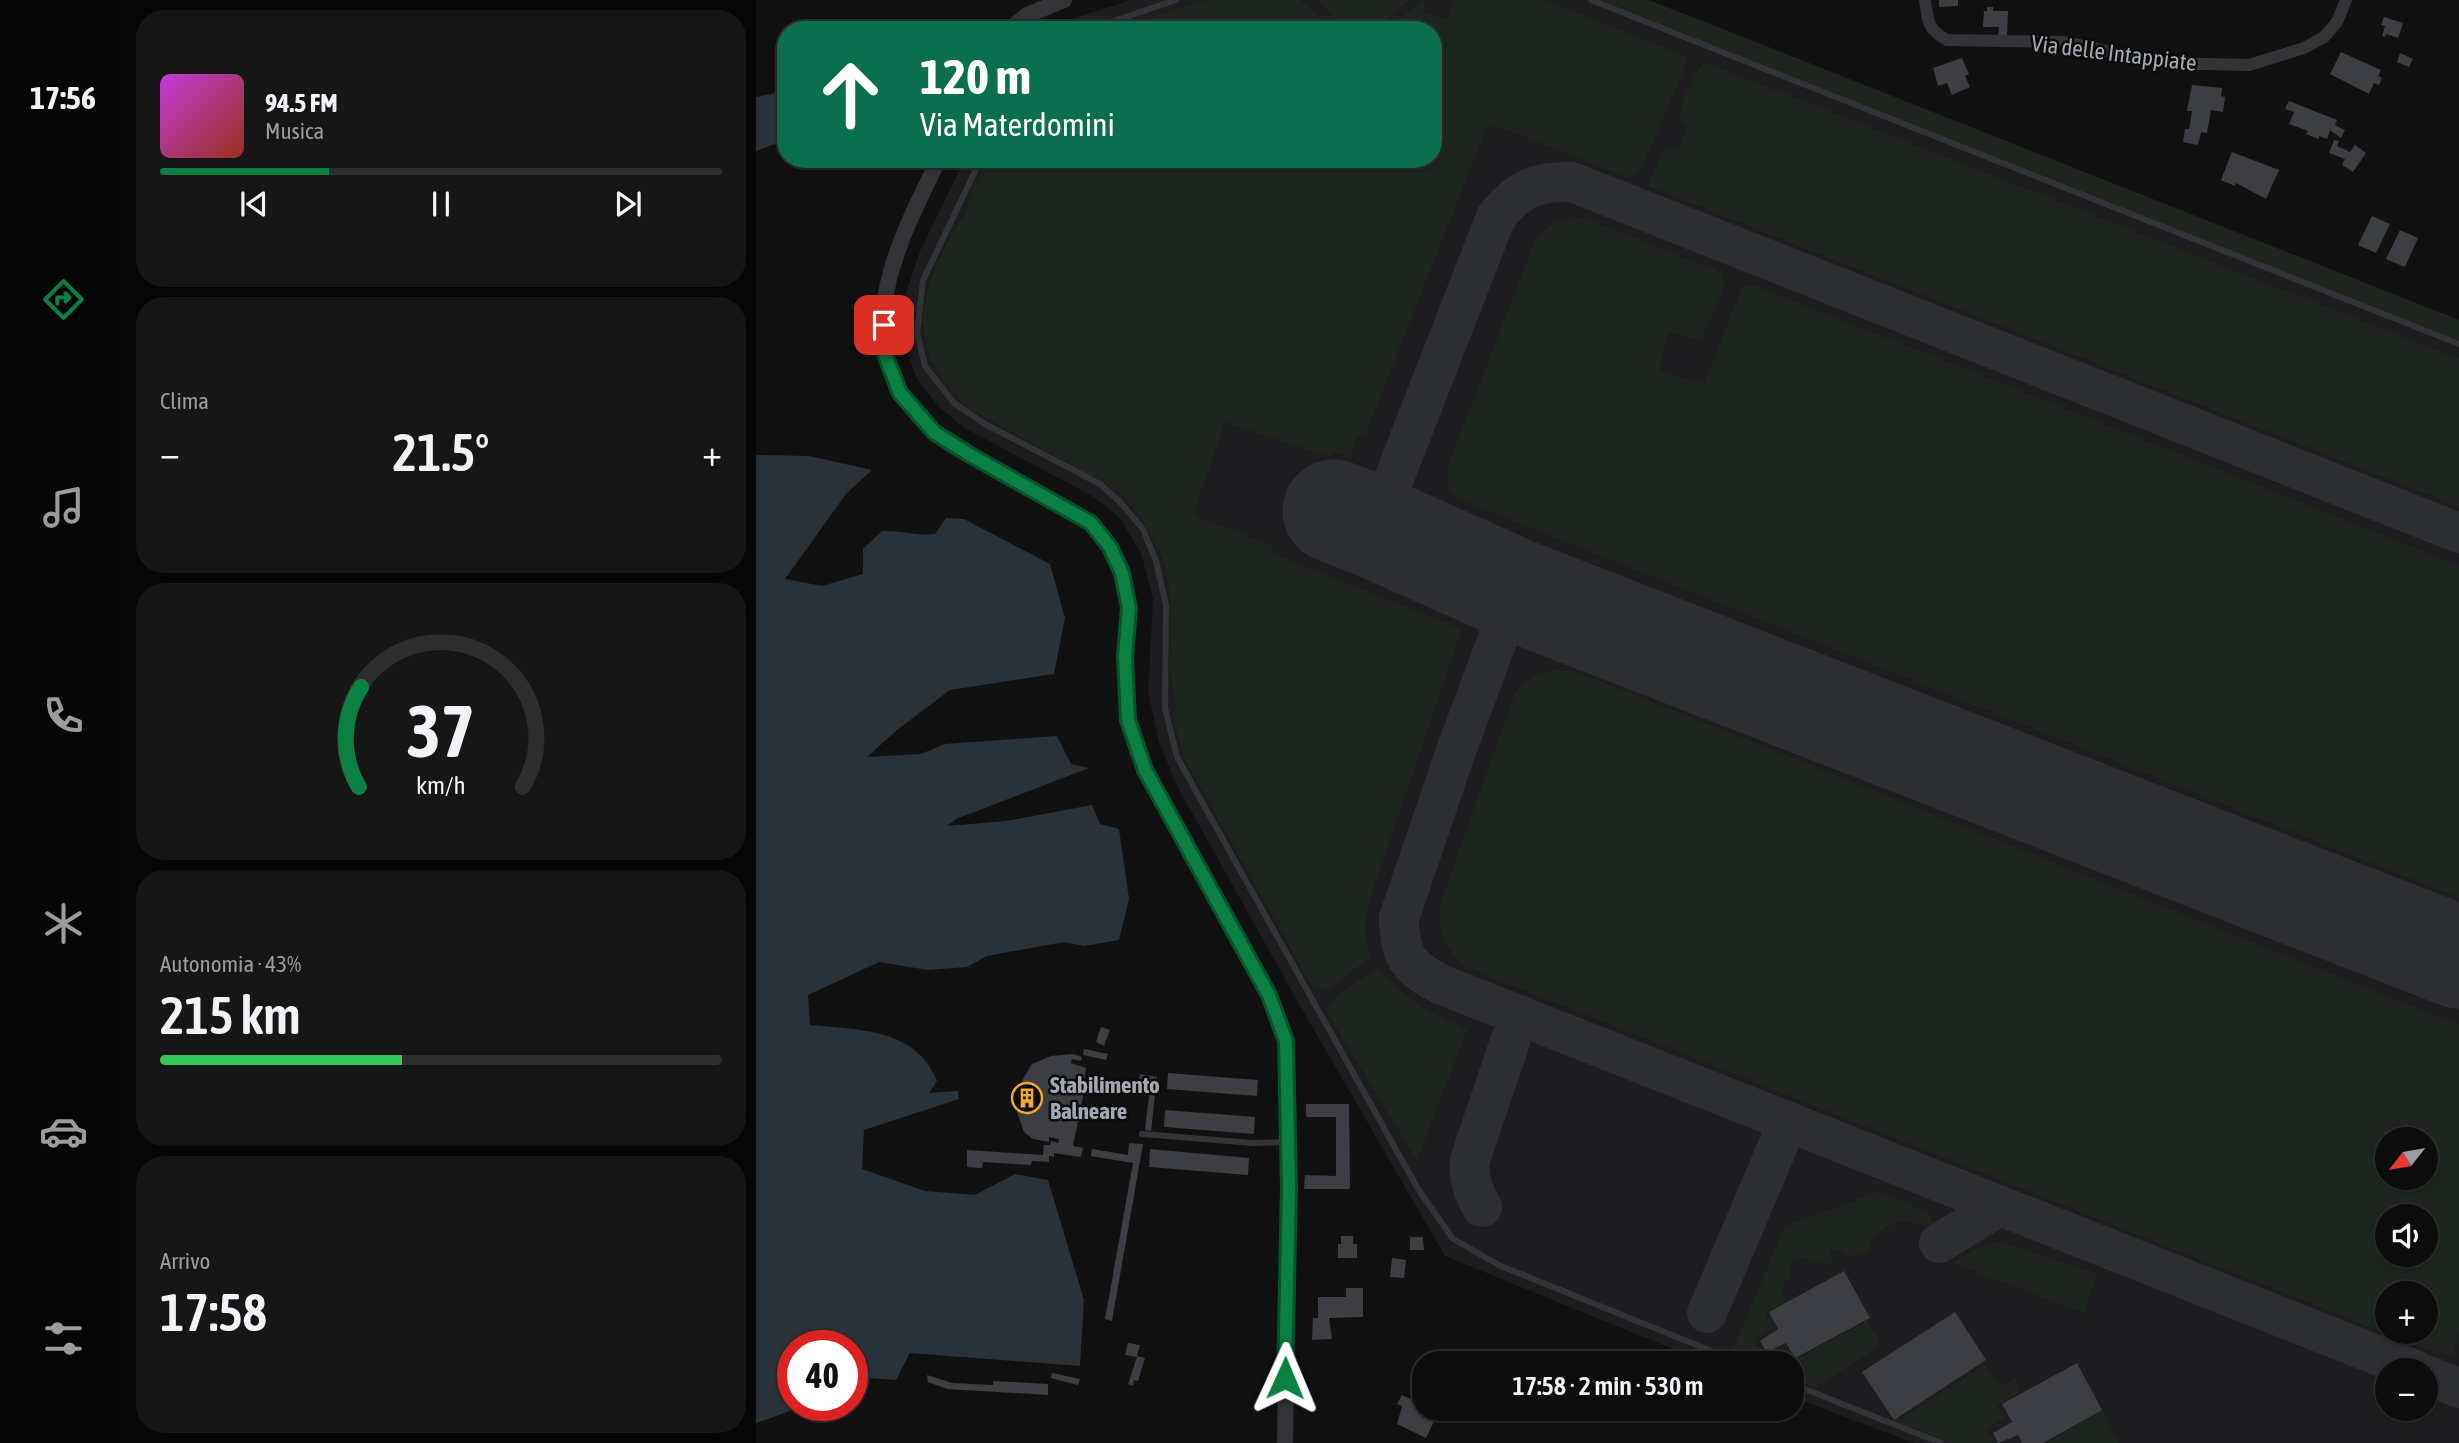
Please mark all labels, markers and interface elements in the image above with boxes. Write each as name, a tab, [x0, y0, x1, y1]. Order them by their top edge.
street label: Via delle Intappiate	[2030, 30, 2198, 76]
text: 120 m	[920, 48, 1031, 104]
icon: ahead	[805, 49, 896, 140]
text: 17:56	[30, 79, 96, 116]
text: 94.5 FM	[265, 88, 338, 118]
text: Via Materdomini	[920, 106, 1115, 143]
text: Musica	[265, 118, 324, 144]
icon: previous	[235, 185, 273, 223]
icon: pause	[422, 185, 460, 223]
icon: next	[609, 185, 647, 223]
icon: directions	[39, 275, 88, 324]
pin	[854, 295, 914, 355]
icon: arrive	[865, 306, 903, 344]
text: Clima	[160, 388, 209, 414]
text: 21.5°	[393, 422, 489, 482]
text: −	[160, 431, 180, 474]
text: +	[702, 431, 722, 474]
icon: music	[39, 483, 88, 532]
text: 37	[407, 690, 475, 773]
icon: phone	[39, 691, 88, 740]
text: km/h	[416, 771, 466, 799]
icon: climate	[39, 899, 88, 948]
text: Autonomia · 43%	[160, 951, 301, 977]
text: 215 km	[160, 985, 301, 1045]
place label: Stabilimento Balneare	[1050, 1072, 1160, 1124]
building icon: Stabilimento Balneare	[1010, 1081, 1044, 1115]
icon: car	[39, 1107, 88, 1156]
north arrow	[2375, 1127, 2438, 1190]
map controls	[2375, 1127, 2438, 1421]
button: sound	[2375, 1204, 2438, 1267]
text: Arrivo	[160, 1248, 210, 1274]
button: +	[2375, 1281, 2438, 1344]
text: 17:58	[160, 1282, 267, 1342]
icon: filters	[39, 1314, 88, 1363]
speed limit sign: 40	[777, 1330, 868, 1421]
position arrow	[1248, 1341, 1322, 1415]
button: −	[2375, 1358, 2438, 1421]
text: 17:58 · 2 min · 530 m	[1513, 1371, 1703, 1401]

